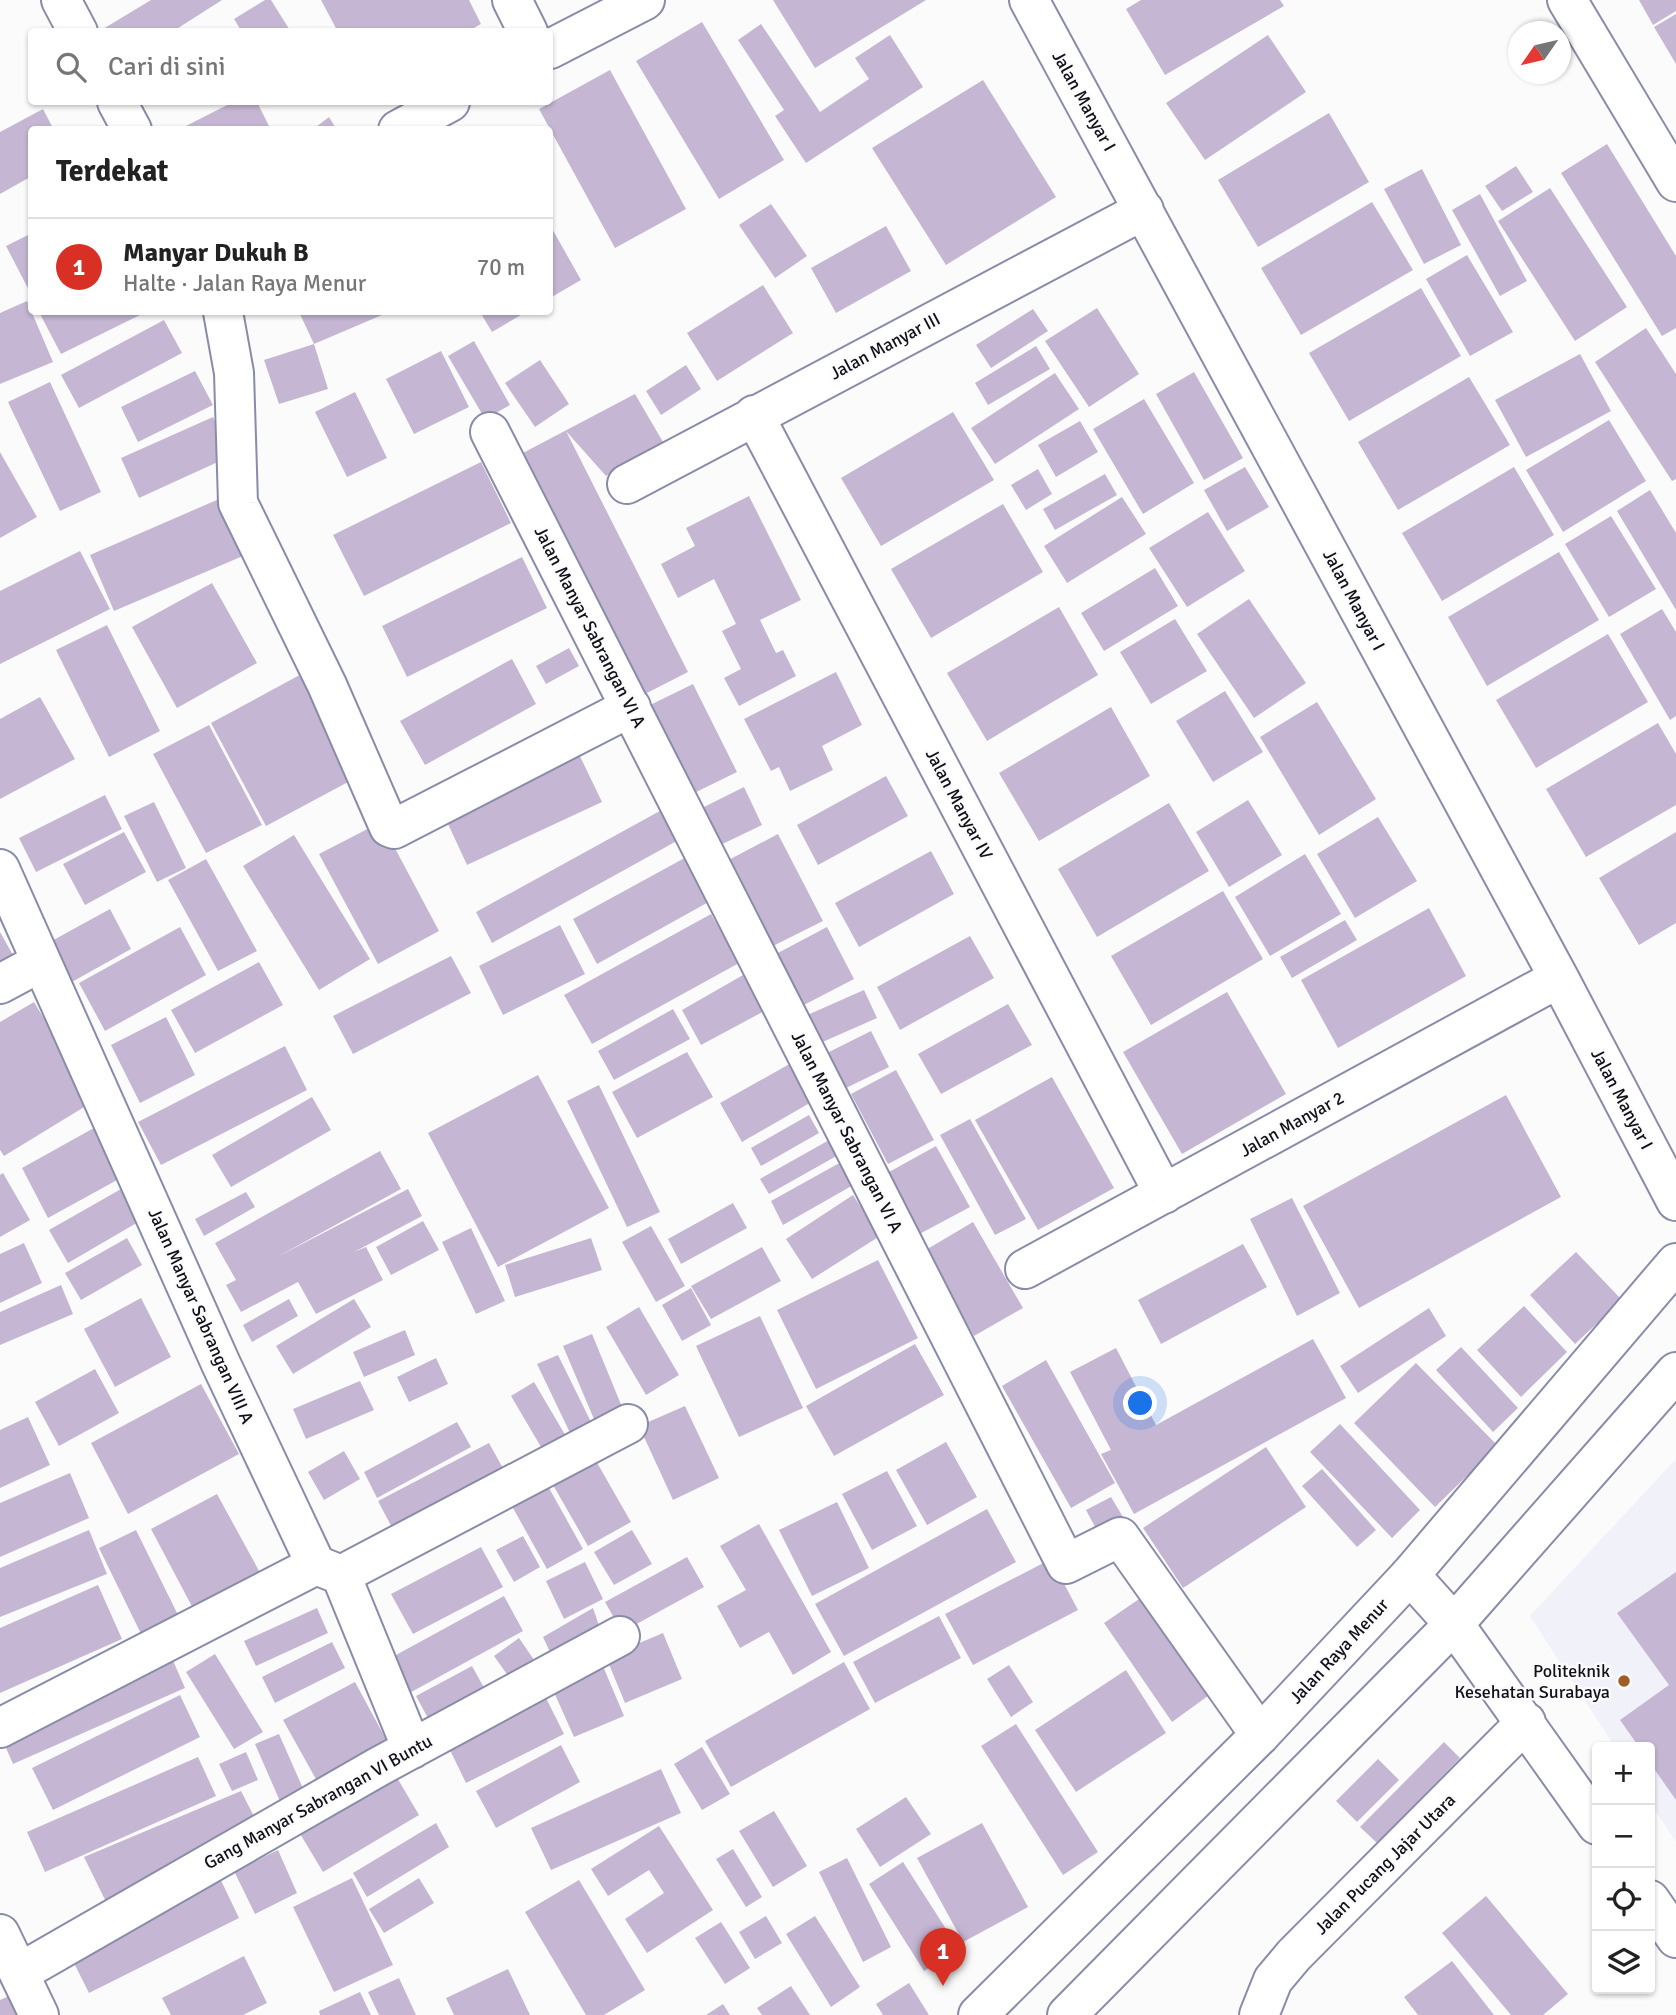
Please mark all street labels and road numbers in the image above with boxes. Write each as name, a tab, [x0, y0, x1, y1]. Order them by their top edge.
street label: Jalan Manyar I	[1047, 47, 1121, 155]
street label: Jalan Manyar III	[826, 308, 944, 384]
street label: Jalan Manyar Sabrangan VI A	[530, 523, 650, 731]
street label: Jalan Manyar I	[1318, 546, 1390, 654]
street label: Jalan Manyar IV	[921, 745, 998, 863]
street label: Jalan Manyar Sabrangan VI A	[787, 1028, 907, 1236]
street label: Jalan Manyar I	[1586, 1045, 1658, 1153]
street label: Jalan Manyar 2	[1236, 1086, 1348, 1162]
street label: Jalan Manyar Sabrangan VIII A	[143, 1205, 259, 1427]
street label: Jalan Raya Menur	[1285, 1594, 1394, 1708]
street label: Gang Manyar Sabrangan VI Buntu	[200, 1730, 436, 1874]
street label: Jalan Pucang Jajar Utara	[1310, 1789, 1460, 1939]

